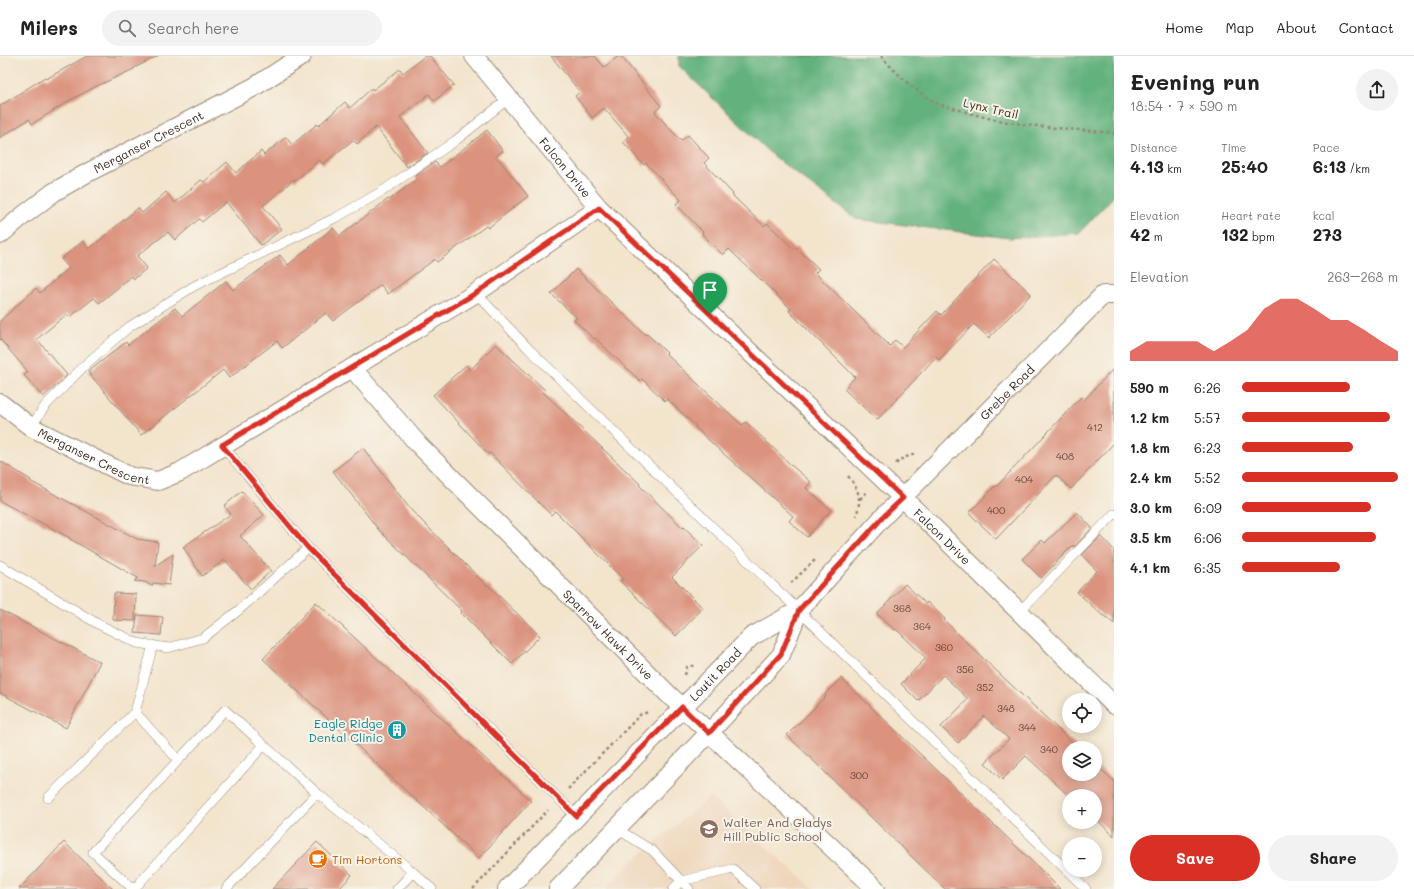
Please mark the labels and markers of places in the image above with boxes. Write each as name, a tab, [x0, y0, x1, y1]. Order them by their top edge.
pin	[693, 273, 727, 314]
place label: Eagle Ridge Dental Clinic	[308, 715, 383, 745]
building icon: Eagle Ridge Dental Clinic	[386, 719, 408, 741]
place label: Walter And Gladys Hill Public School	[723, 814, 832, 844]
school or university icon: Walter And Gladys Hill Public School	[698, 818, 720, 840]
cafe icon: Tim Hortons	[307, 848, 329, 870]
place label: Tim Hortons	[332, 851, 403, 867]

